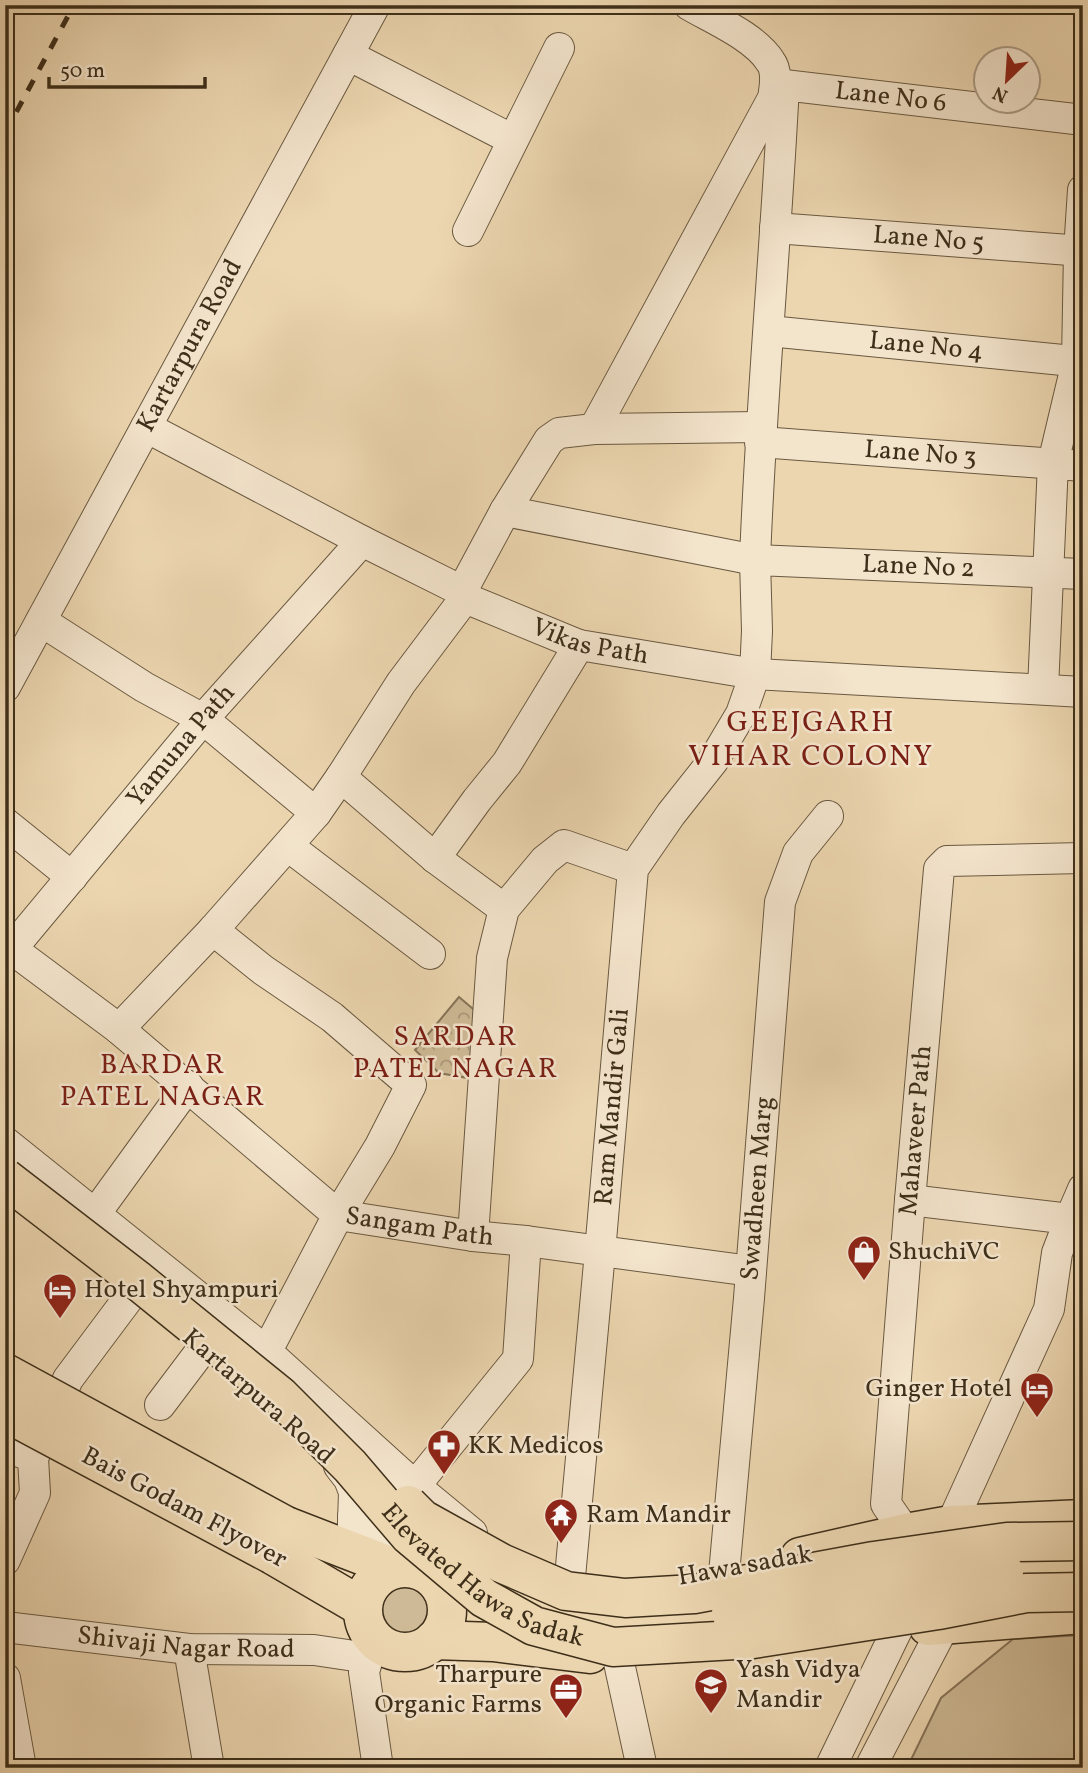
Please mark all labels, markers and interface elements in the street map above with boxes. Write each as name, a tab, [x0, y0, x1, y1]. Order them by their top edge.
scale bar	[49, 46, 205, 90]
north arrow	[972, 46, 1042, 116]
text: 50 m	[60, 57, 105, 86]
street label: Lane No 6	[833, 73, 948, 122]
text: N	[989, 79, 1012, 108]
street label: Lane No 5	[872, 217, 985, 262]
street label: Kartarpura Road	[128, 253, 252, 439]
street label: Lane No 4	[868, 323, 985, 370]
street label: Lane No 3	[863, 432, 978, 476]
street label: Lane No 2	[861, 547, 976, 587]
street label: Vikas Path	[526, 609, 651, 674]
street label: Yamuna Path	[119, 676, 244, 815]
district label: GEEJGARH VIHAR COLONY	[688, 702, 934, 778]
street label: Ram Mandir Gali	[586, 1007, 639, 1207]
district label: SARDAR PATEL NAGAR	[353, 1018, 559, 1089]
street label: Mahaveer Path	[891, 1044, 942, 1217]
district label: BARDAR PATEL NAGAR	[60, 1046, 266, 1117]
street label: Swadheen Marg	[732, 1095, 783, 1282]
street label: Sangam Path	[343, 1198, 495, 1256]
shop icon: ShuchiVC	[845, 1233, 883, 1282]
place label: ShuchiVC	[888, 1234, 1000, 1270]
hotel icon: Hotel Shyampuri	[41, 1271, 79, 1320]
place label: Hotel Shyampuri	[84, 1272, 279, 1308]
street label: Kartarpura Road	[174, 1321, 342, 1473]
hotel icon: Ginger Hotel	[1018, 1370, 1056, 1419]
place label: Ginger Hotel	[866, 1371, 1012, 1407]
pharmacy icon: KK Medicos	[425, 1427, 463, 1476]
place label: KK Medicos	[468, 1428, 604, 1464]
street label: Bais Godam Flyover	[75, 1438, 293, 1578]
street label: Elevated Hawa Sadak	[372, 1496, 588, 1657]
temple icon: Ram Mandir	[542, 1496, 580, 1545]
place label: Ram Mandir	[586, 1497, 731, 1533]
street label: Hawa sadak	[675, 1536, 815, 1596]
street label: Shivaji Nagar Road	[75, 1618, 295, 1668]
place label: Yash Vidya Mandir	[736, 1652, 861, 1718]
place label: Tharpure Organic Farms	[374, 1657, 542, 1723]
school or university icon: Yash Vidya Mandir	[692, 1666, 730, 1715]
office icon: Tharpure Organic Farms	[547, 1671, 585, 1720]

